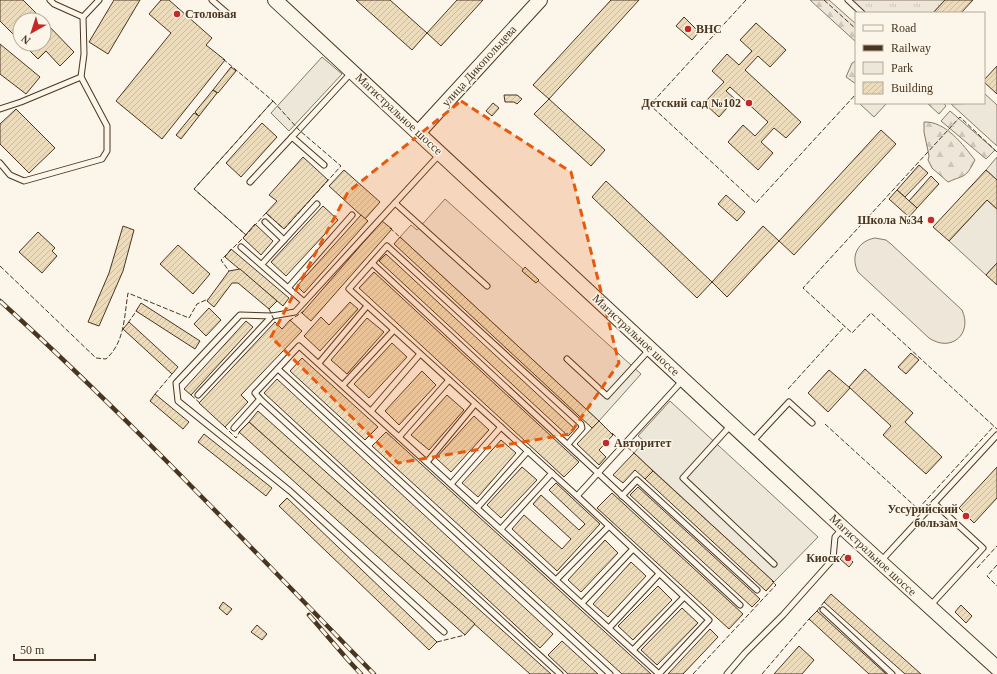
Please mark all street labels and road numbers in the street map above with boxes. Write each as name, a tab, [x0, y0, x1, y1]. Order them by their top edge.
street label: улица Дикопольцева	[439, 22, 520, 110]
street label: Магистральное шоссе	[353, 70, 445, 158]
street label: Магистральное шоссе	[590, 291, 682, 379]
street label: Магистральное шоссе	[827, 511, 919, 599]

